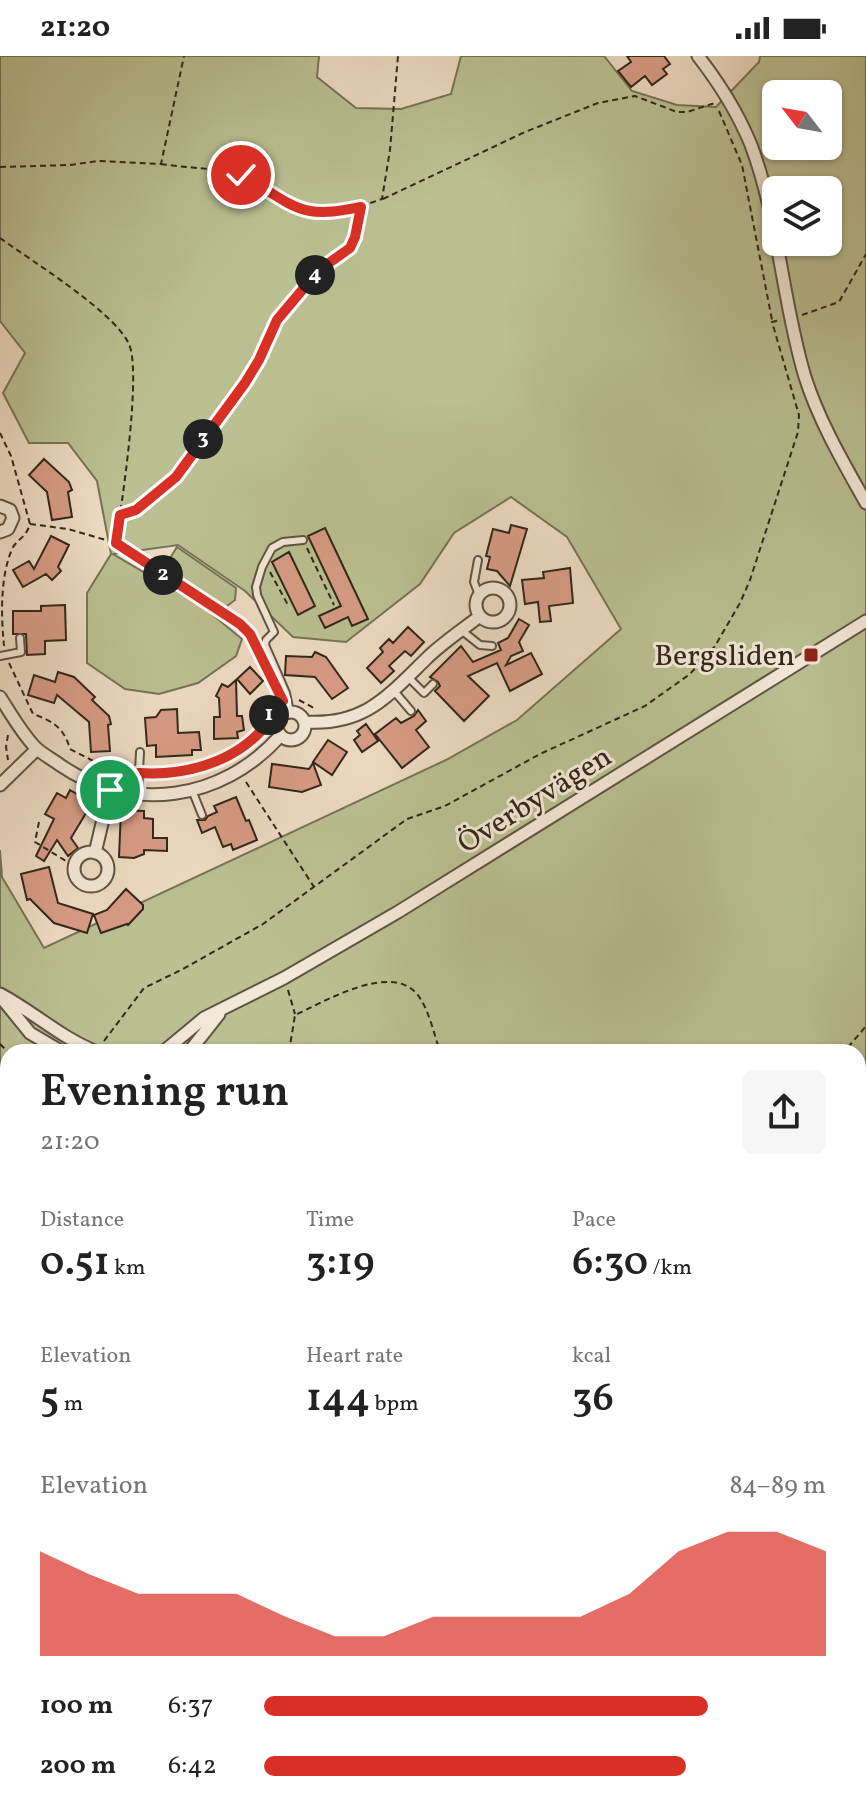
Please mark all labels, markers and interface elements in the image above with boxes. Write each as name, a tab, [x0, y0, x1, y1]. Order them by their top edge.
text: 21:20	[40, 7, 110, 49]
north arrow	[762, 80, 842, 160]
map controls	[762, 80, 842, 256]
pin	[207, 141, 275, 209]
icon: check	[219, 153, 263, 197]
button: layers	[762, 176, 842, 256]
pin: 4	[295, 255, 335, 295]
text: 4	[308, 259, 322, 290]
pin: 3	[183, 419, 223, 459]
text: 3	[197, 423, 209, 454]
pin: 2	[143, 555, 183, 595]
text: 2	[157, 559, 169, 590]
place label: Bergsliden	[654, 636, 795, 678]
marker: Bergsliden	[802, 646, 820, 664]
pin: 1	[249, 695, 289, 735]
text: 1	[265, 699, 273, 730]
street label: Överbyvägen	[450, 737, 620, 865]
pin	[76, 756, 144, 824]
icon: arrive	[88, 768, 132, 812]
text: Evening run	[40, 1063, 289, 1124]
button: share	[742, 1070, 826, 1154]
text: 21:20	[40, 1124, 100, 1160]
text: Distance	[40, 1205, 124, 1236]
text: Time	[306, 1205, 354, 1236]
text: Pace	[572, 1205, 616, 1236]
text: 0.51	[40, 1236, 110, 1292]
text: 3:19	[306, 1236, 374, 1292]
text: 6:30	[572, 1236, 648, 1292]
text: km	[110, 1253, 145, 1284]
text: /km	[648, 1253, 692, 1284]
text: Elevation	[40, 1341, 131, 1372]
text: Heart rate	[306, 1341, 403, 1372]
text: kcal	[572, 1341, 611, 1372]
text: 5	[40, 1372, 59, 1428]
text: 144	[306, 1372, 370, 1428]
text: 36	[572, 1372, 614, 1428]
text: m	[59, 1389, 83, 1420]
text: bpm	[370, 1389, 419, 1420]
text: Elevation	[40, 1468, 148, 1504]
text: 84–89 m	[729, 1468, 826, 1504]
text: 100 m	[40, 1688, 113, 1724]
text: 6:37	[168, 1688, 213, 1724]
text: 200 m	[40, 1748, 116, 1784]
text: 6:42	[168, 1748, 217, 1784]

